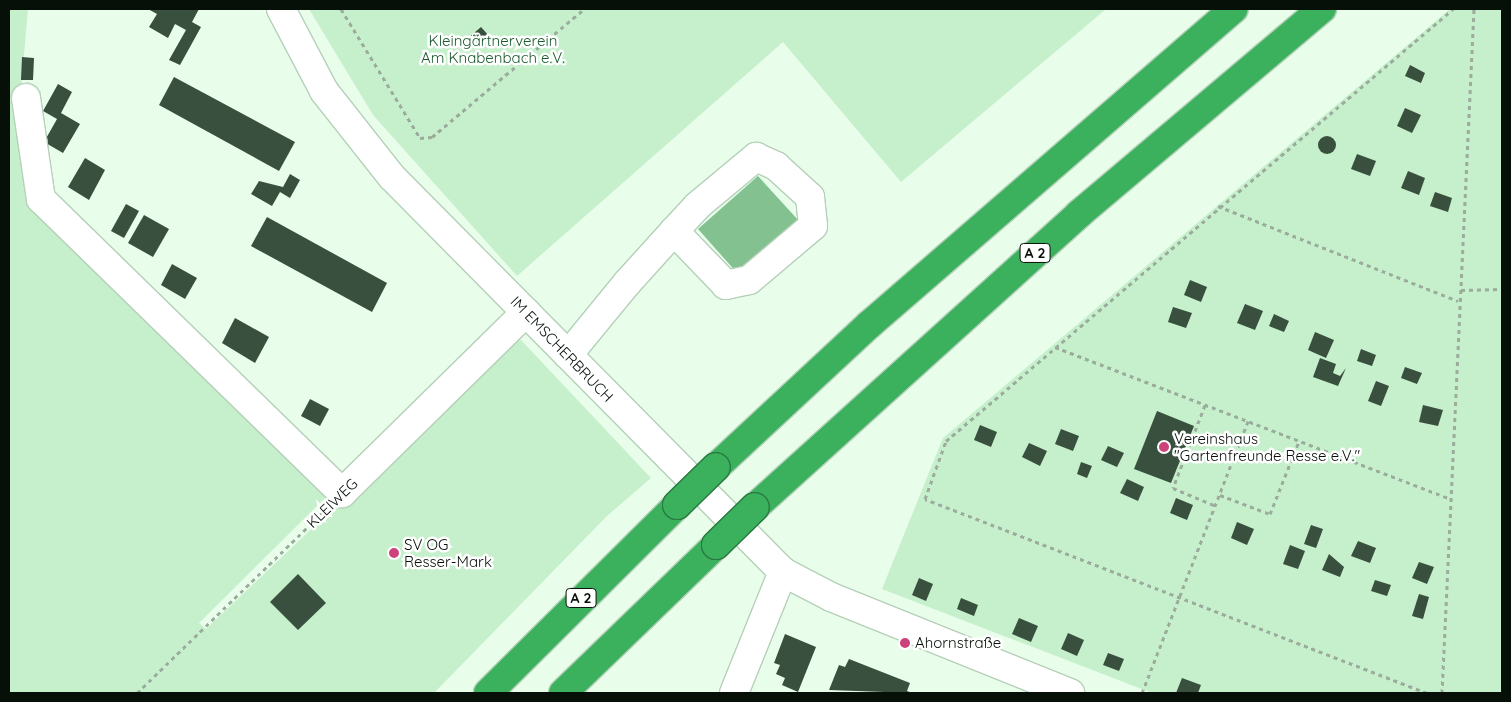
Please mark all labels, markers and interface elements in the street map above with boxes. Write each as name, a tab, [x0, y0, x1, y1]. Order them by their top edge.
park label: Kleingärtnerverein Am Knabenbach e.V.	[421, 31, 565, 66]
road number: A 2	[1019, 242, 1051, 264]
street label: IM EMSCHERBRUCH	[507, 292, 617, 406]
place label: Vereinshaus "Gartenfreunde Resse e.V."	[1174, 429, 1360, 464]
marker: Vereinshaus "Gartenfreunde Resse e.V."	[1158, 441, 1170, 453]
street label: KLEIWEG	[303, 474, 361, 532]
place label: SV OG Resser-Mark	[404, 535, 492, 570]
marker: SV OG Resser-Mark	[388, 547, 400, 559]
road number: A 2	[565, 586, 597, 610]
place label: Ahornstraße	[915, 634, 1001, 652]
marker: Ahornstraße	[899, 637, 911, 649]

